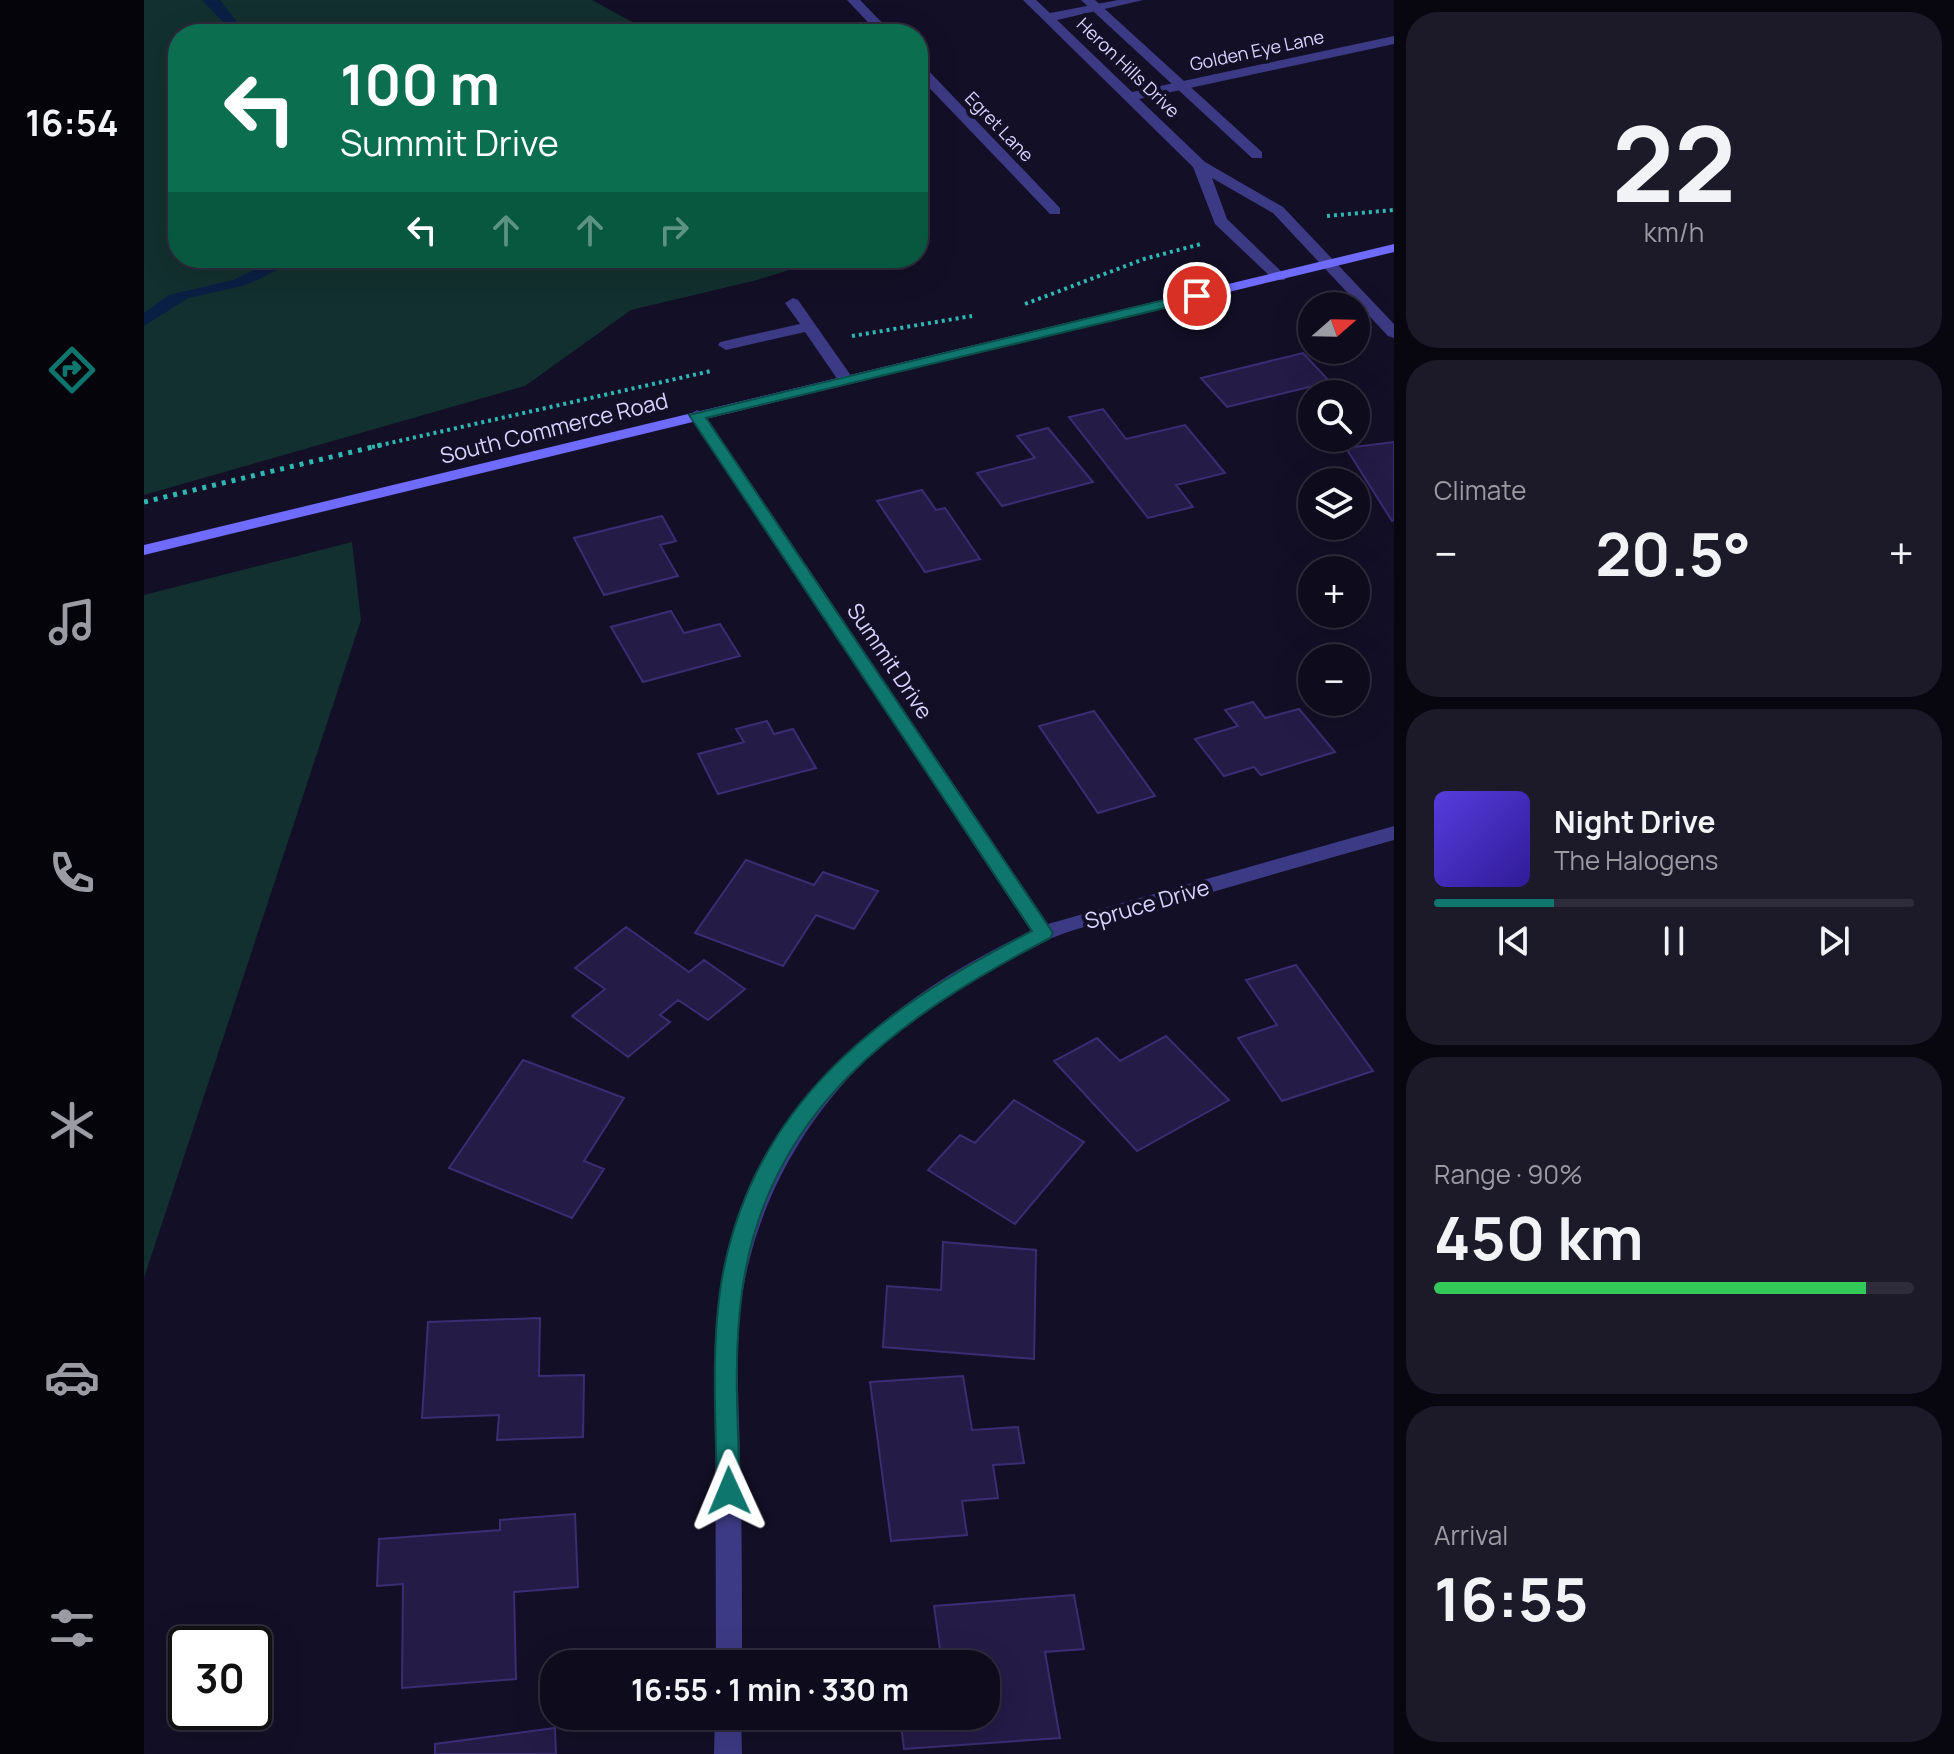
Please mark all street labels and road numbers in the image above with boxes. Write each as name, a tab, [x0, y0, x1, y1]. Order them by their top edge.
street label: Heron Hills Drive	[1072, 12, 1185, 123]
street label: Golden Eye Lane	[1187, 24, 1326, 76]
street label: Egret Lane	[960, 86, 1039, 167]
street label: South Commerce Road	[437, 385, 671, 471]
street label: Summit Drive	[840, 597, 940, 725]
street label: Spruce Drive	[1081, 872, 1213, 936]

